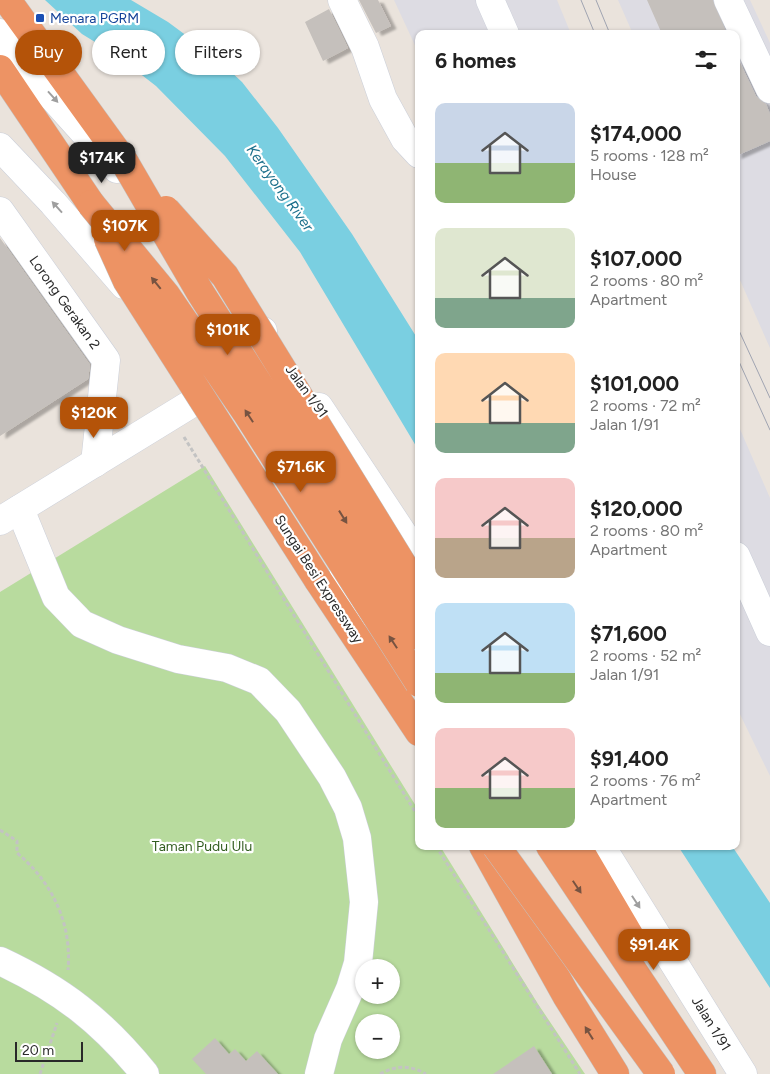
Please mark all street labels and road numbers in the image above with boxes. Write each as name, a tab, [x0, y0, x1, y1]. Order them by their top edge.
street label: Lorong Gerakan 2	[25, 252, 104, 353]
street label: Jalan 1/91	[282, 362, 331, 421]
street label: Sungai Besi Expressway	[271, 512, 367, 647]
street label: Jalan 1/91	[688, 993, 734, 1054]

